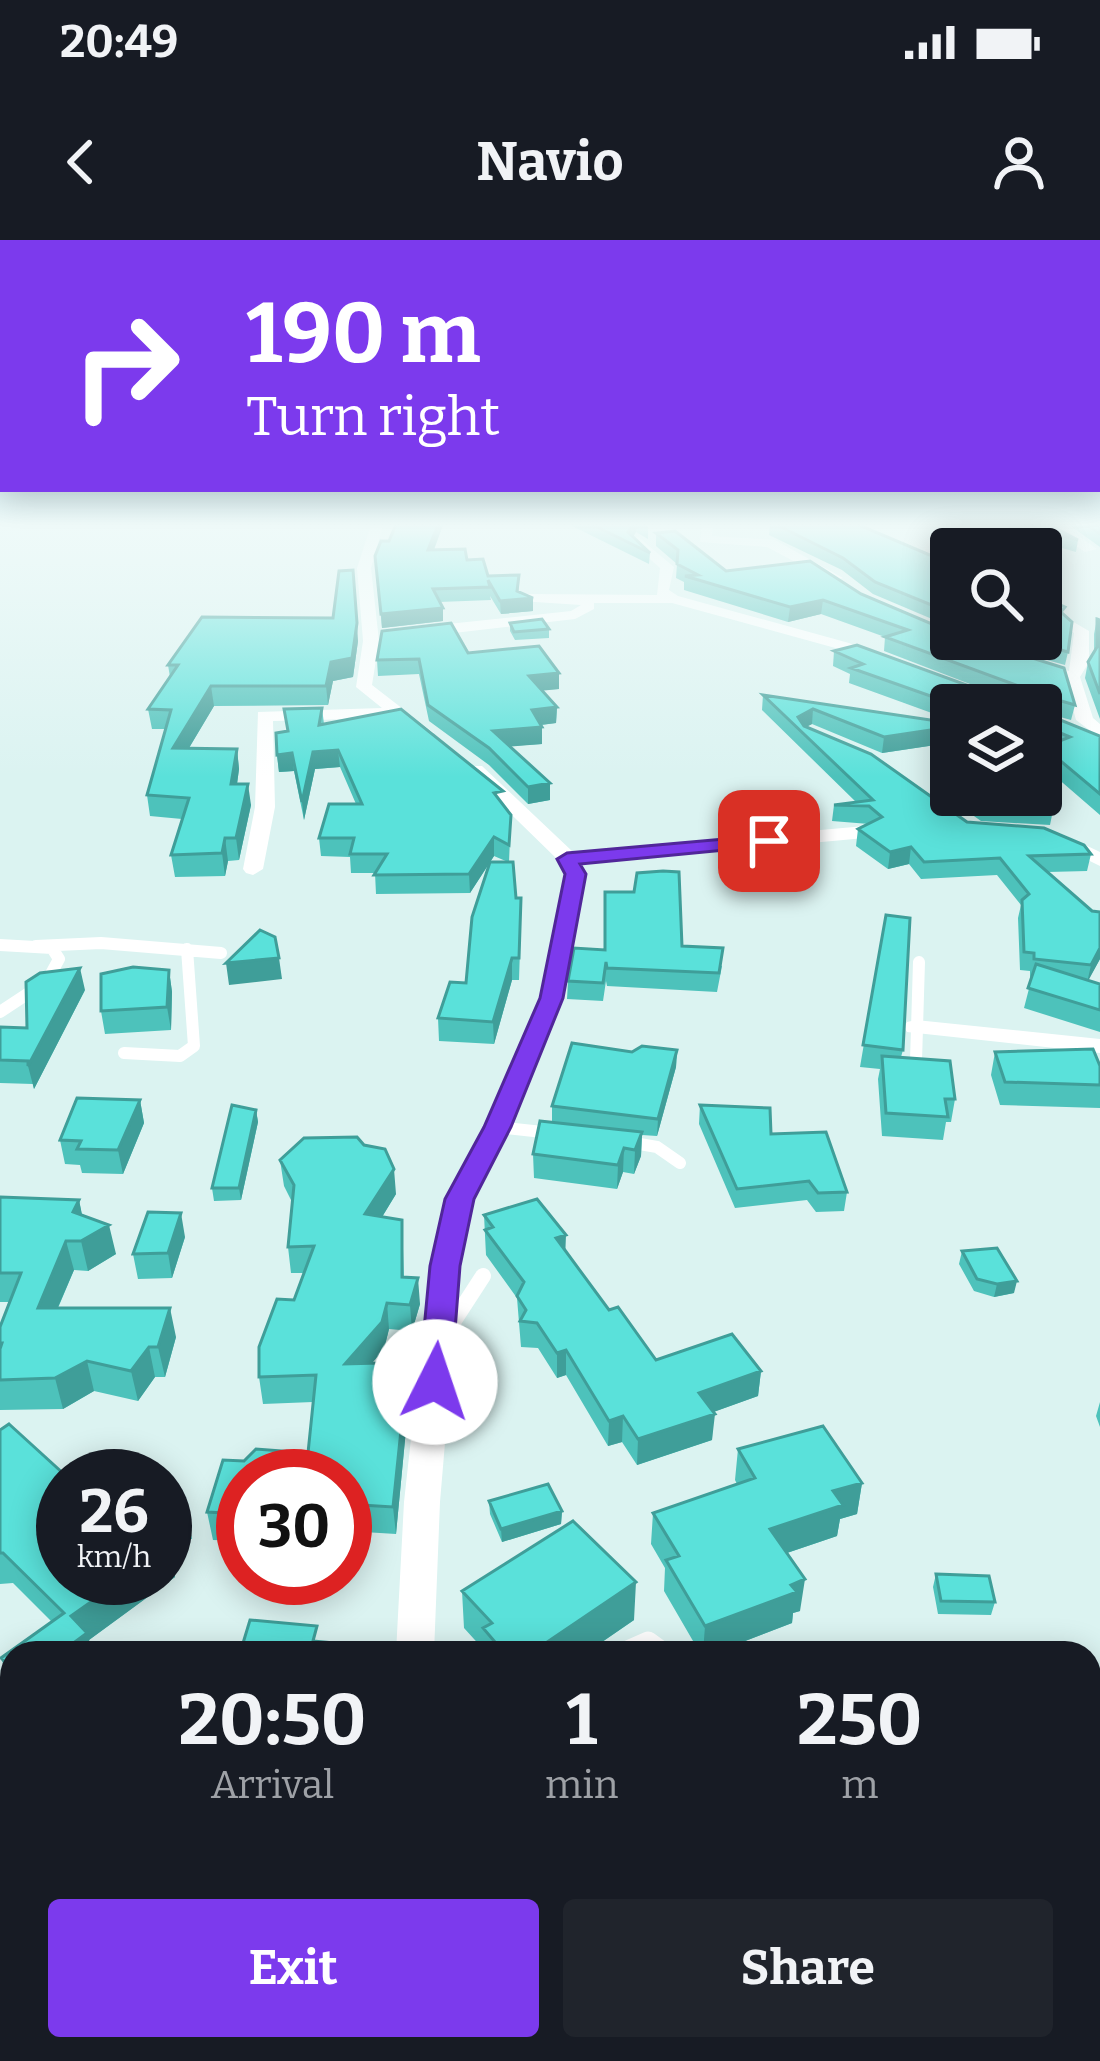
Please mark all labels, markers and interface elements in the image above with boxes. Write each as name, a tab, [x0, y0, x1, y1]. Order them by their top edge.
text: 20:49	[60, 15, 178, 69]
icon: back	[48, 129, 114, 195]
icon: person	[986, 129, 1052, 195]
text: Navio	[476, 130, 624, 194]
text: 190 m	[246, 283, 481, 384]
icon: right	[48, 288, 204, 444]
text: Turn right	[246, 385, 500, 449]
map controls	[930, 528, 1062, 816]
button: search	[930, 528, 1062, 660]
button: layers	[930, 684, 1062, 816]
pin	[718, 790, 820, 892]
icon: arrive	[736, 808, 802, 874]
position arrow	[372, 1319, 498, 1445]
speed limit sign: 30	[216, 1449, 372, 1605]
text: 26	[79, 1476, 149, 1548]
text: km/h	[77, 1539, 151, 1575]
text: 20:50	[178, 1677, 367, 1763]
text: 1	[566, 1677, 597, 1763]
text: 250	[797, 1677, 923, 1763]
text: Arrival	[211, 1762, 334, 1808]
text: min	[545, 1762, 619, 1808]
text: m	[841, 1762, 878, 1808]
button: Exit	[48, 1899, 539, 2037]
button: Share	[563, 1899, 1053, 2037]

